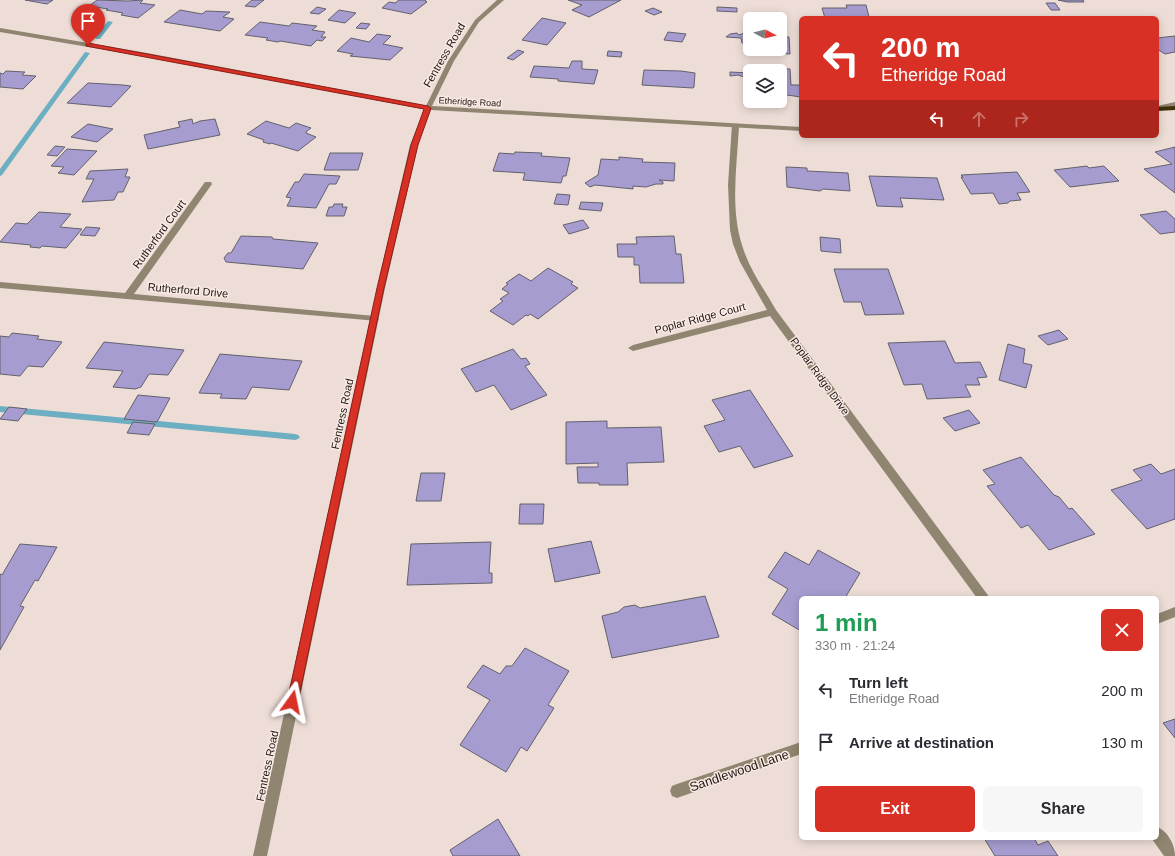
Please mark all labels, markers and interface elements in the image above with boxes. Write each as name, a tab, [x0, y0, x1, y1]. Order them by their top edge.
pin	[71, 4, 105, 45]
icon: arrive	[77, 10, 99, 32]
north arrow	[743, 12, 787, 56]
map controls	[743, 12, 787, 108]
street label: Fentress Road	[421, 21, 467, 89]
icon: left	[815, 32, 867, 84]
text: 200 m	[881, 32, 960, 63]
button: layers	[743, 64, 787, 108]
text: Etheridge Road	[881, 65, 1006, 85]
street label: Etheridge Road	[439, 95, 501, 109]
icon: left	[926, 108, 948, 130]
icon: ahead	[968, 108, 990, 130]
icon: right	[1010, 108, 1032, 130]
street label: Rutherford Court	[130, 197, 188, 271]
street label: Rutherford Drive	[147, 281, 229, 299]
street label: Poplar Ridge Court	[653, 300, 747, 336]
street label: Poplar Ridge Drive	[788, 335, 852, 417]
street label: Fentress Road	[329, 377, 355, 451]
text: 1 min	[815, 609, 878, 636]
button: close	[1101, 609, 1143, 651]
text: 330 m · 21:24	[815, 638, 895, 653]
text: Turn left	[849, 674, 908, 691]
icon: left	[815, 679, 837, 701]
position arrow	[271, 681, 313, 723]
text: 200 m	[1101, 682, 1143, 699]
text: Etheridge Road	[849, 691, 939, 706]
street label: Fentress Road	[254, 729, 280, 803]
icon: arrive	[815, 731, 837, 753]
text: Arrive at destination	[849, 734, 994, 751]
text: 130 m	[1101, 734, 1143, 751]
street label: Sandlewood Lane	[688, 746, 791, 795]
button: Exit	[815, 786, 975, 832]
button: Share	[983, 786, 1143, 832]

